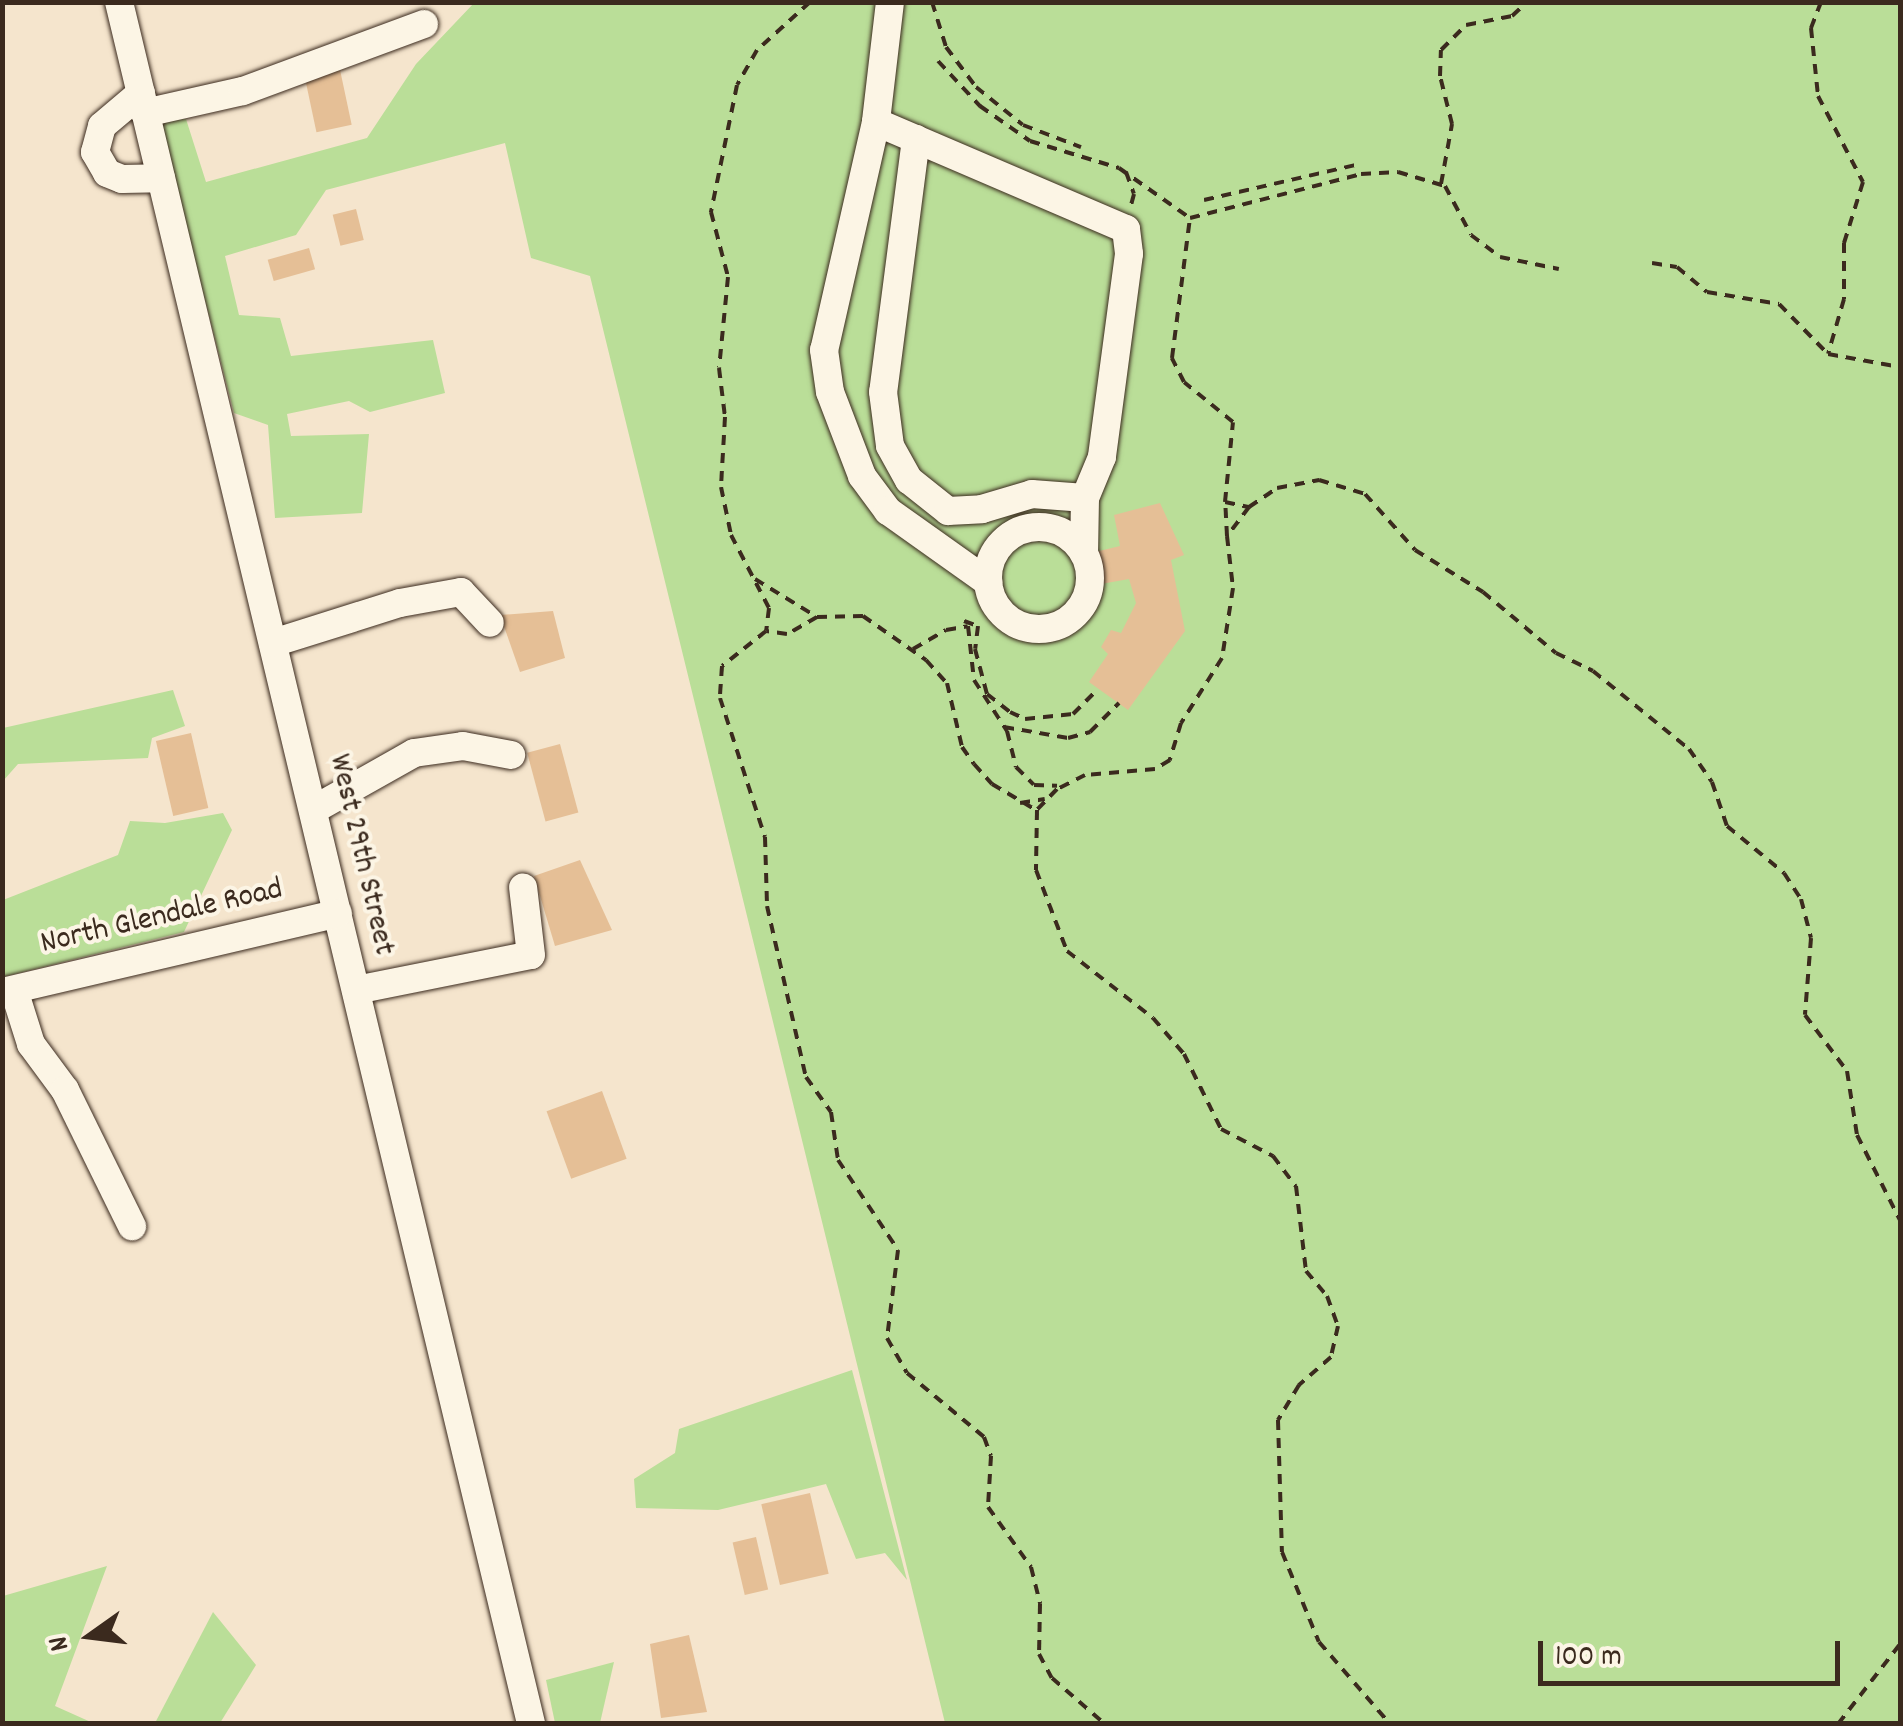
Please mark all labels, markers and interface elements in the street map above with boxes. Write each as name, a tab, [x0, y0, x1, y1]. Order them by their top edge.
street label: West 29th Street	[318, 751, 402, 959]
street label: North Glendale Road	[37, 871, 287, 965]
north arrow	[40, 1586, 140, 1686]
scale bar	[1543, 1621, 1846, 1683]
text: N	[40, 1632, 82, 1655]
text: 100 m	[1555, 1637, 1622, 1680]

